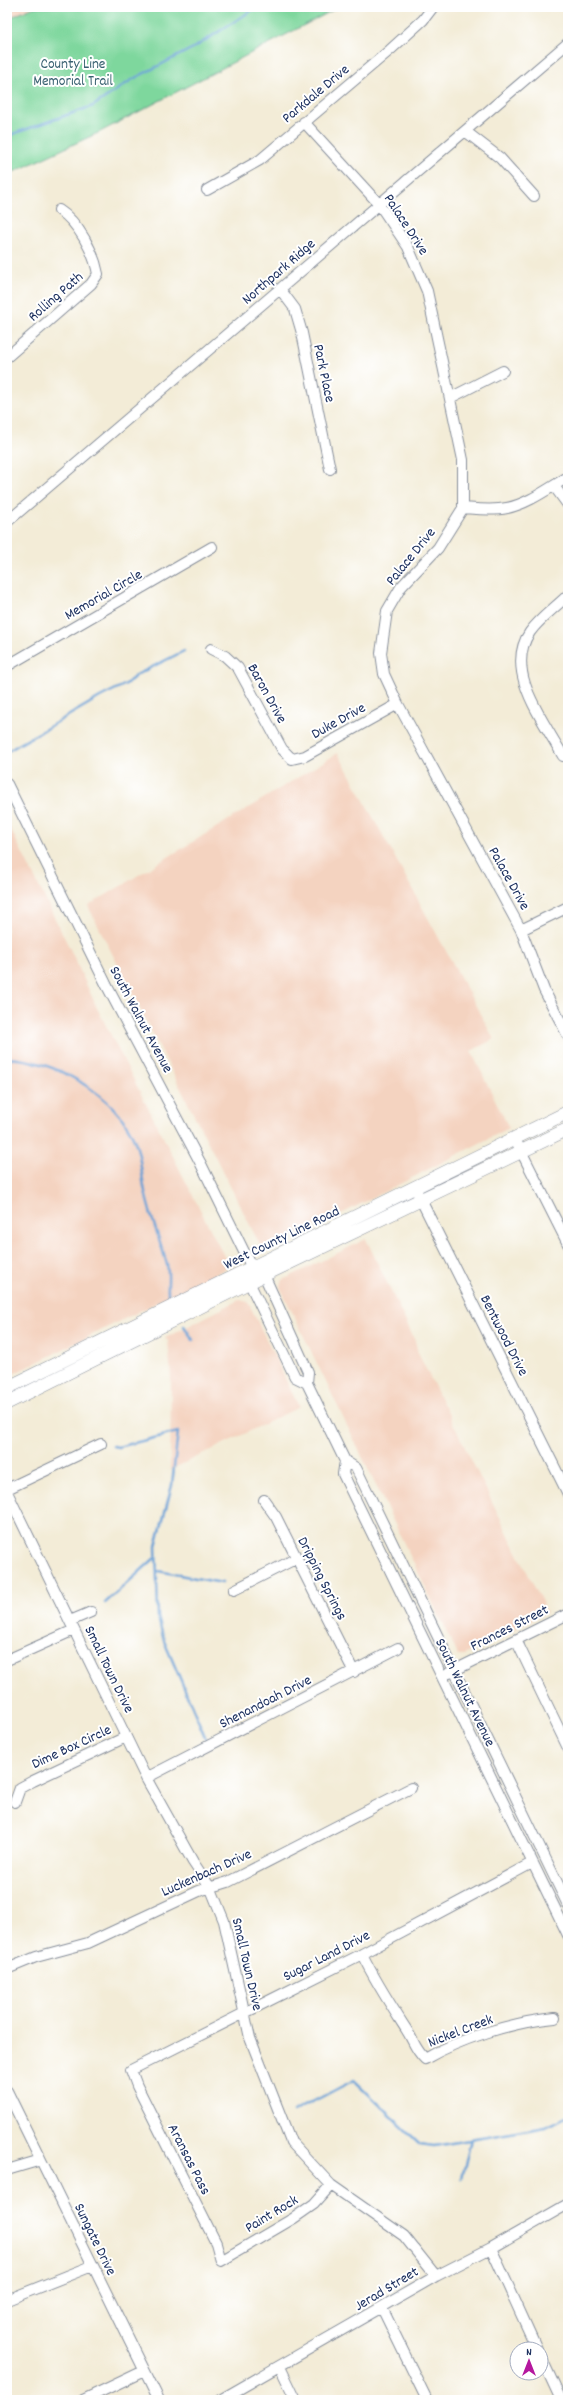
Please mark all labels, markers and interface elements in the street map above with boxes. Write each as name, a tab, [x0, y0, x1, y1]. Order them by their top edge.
park label: County Line Memorial Trail	[33, 54, 113, 93]
street label: Parkdale Drive	[278, 59, 355, 129]
street label: Palace Drive	[377, 190, 434, 261]
street label: Northpark Ridge	[238, 234, 321, 311]
street label: Rolling Path	[24, 267, 89, 328]
street label: Park Place	[306, 342, 340, 405]
street label: Palace Drive	[381, 523, 442, 591]
street label: Memorial Circle	[61, 564, 147, 627]
street label: Baron Drive	[241, 660, 292, 728]
street label: Duke Drive	[308, 698, 371, 746]
street label: Palace Drive	[482, 843, 535, 915]
street label: South Walnut Avenue	[103, 963, 178, 1078]
street label: West County Line Road	[220, 1201, 344, 1277]
street label: Bentwood Drive	[473, 1291, 533, 1381]
street label: Dripping Springs	[291, 1533, 352, 1625]
street label: Frances Street	[467, 1599, 553, 1658]
street label: Small Town Drive	[78, 1622, 139, 1718]
street label: South Walnut Avenue	[428, 1635, 500, 1751]
street label: Shenandoah Drive	[216, 1670, 316, 1735]
street label: Dime Box Circle	[28, 1720, 116, 1776]
street label: Luckenbach Drive	[158, 1844, 256, 1904]
street label: Small Town Drive	[225, 1916, 268, 2013]
street label: Sugar Land Drive	[280, 1925, 375, 1988]
street label: Nickel Creek	[425, 2009, 497, 2054]
street label: Aransas Pass	[161, 2120, 216, 2199]
street label: Paint Rock	[241, 2190, 303, 2239]
street label: Sungate Drive	[67, 2200, 121, 2280]
street label: Jerad Street	[351, 2262, 424, 2318]
north arrow	[509, 2341, 549, 2381]
text: N	[526, 2345, 532, 2361]

